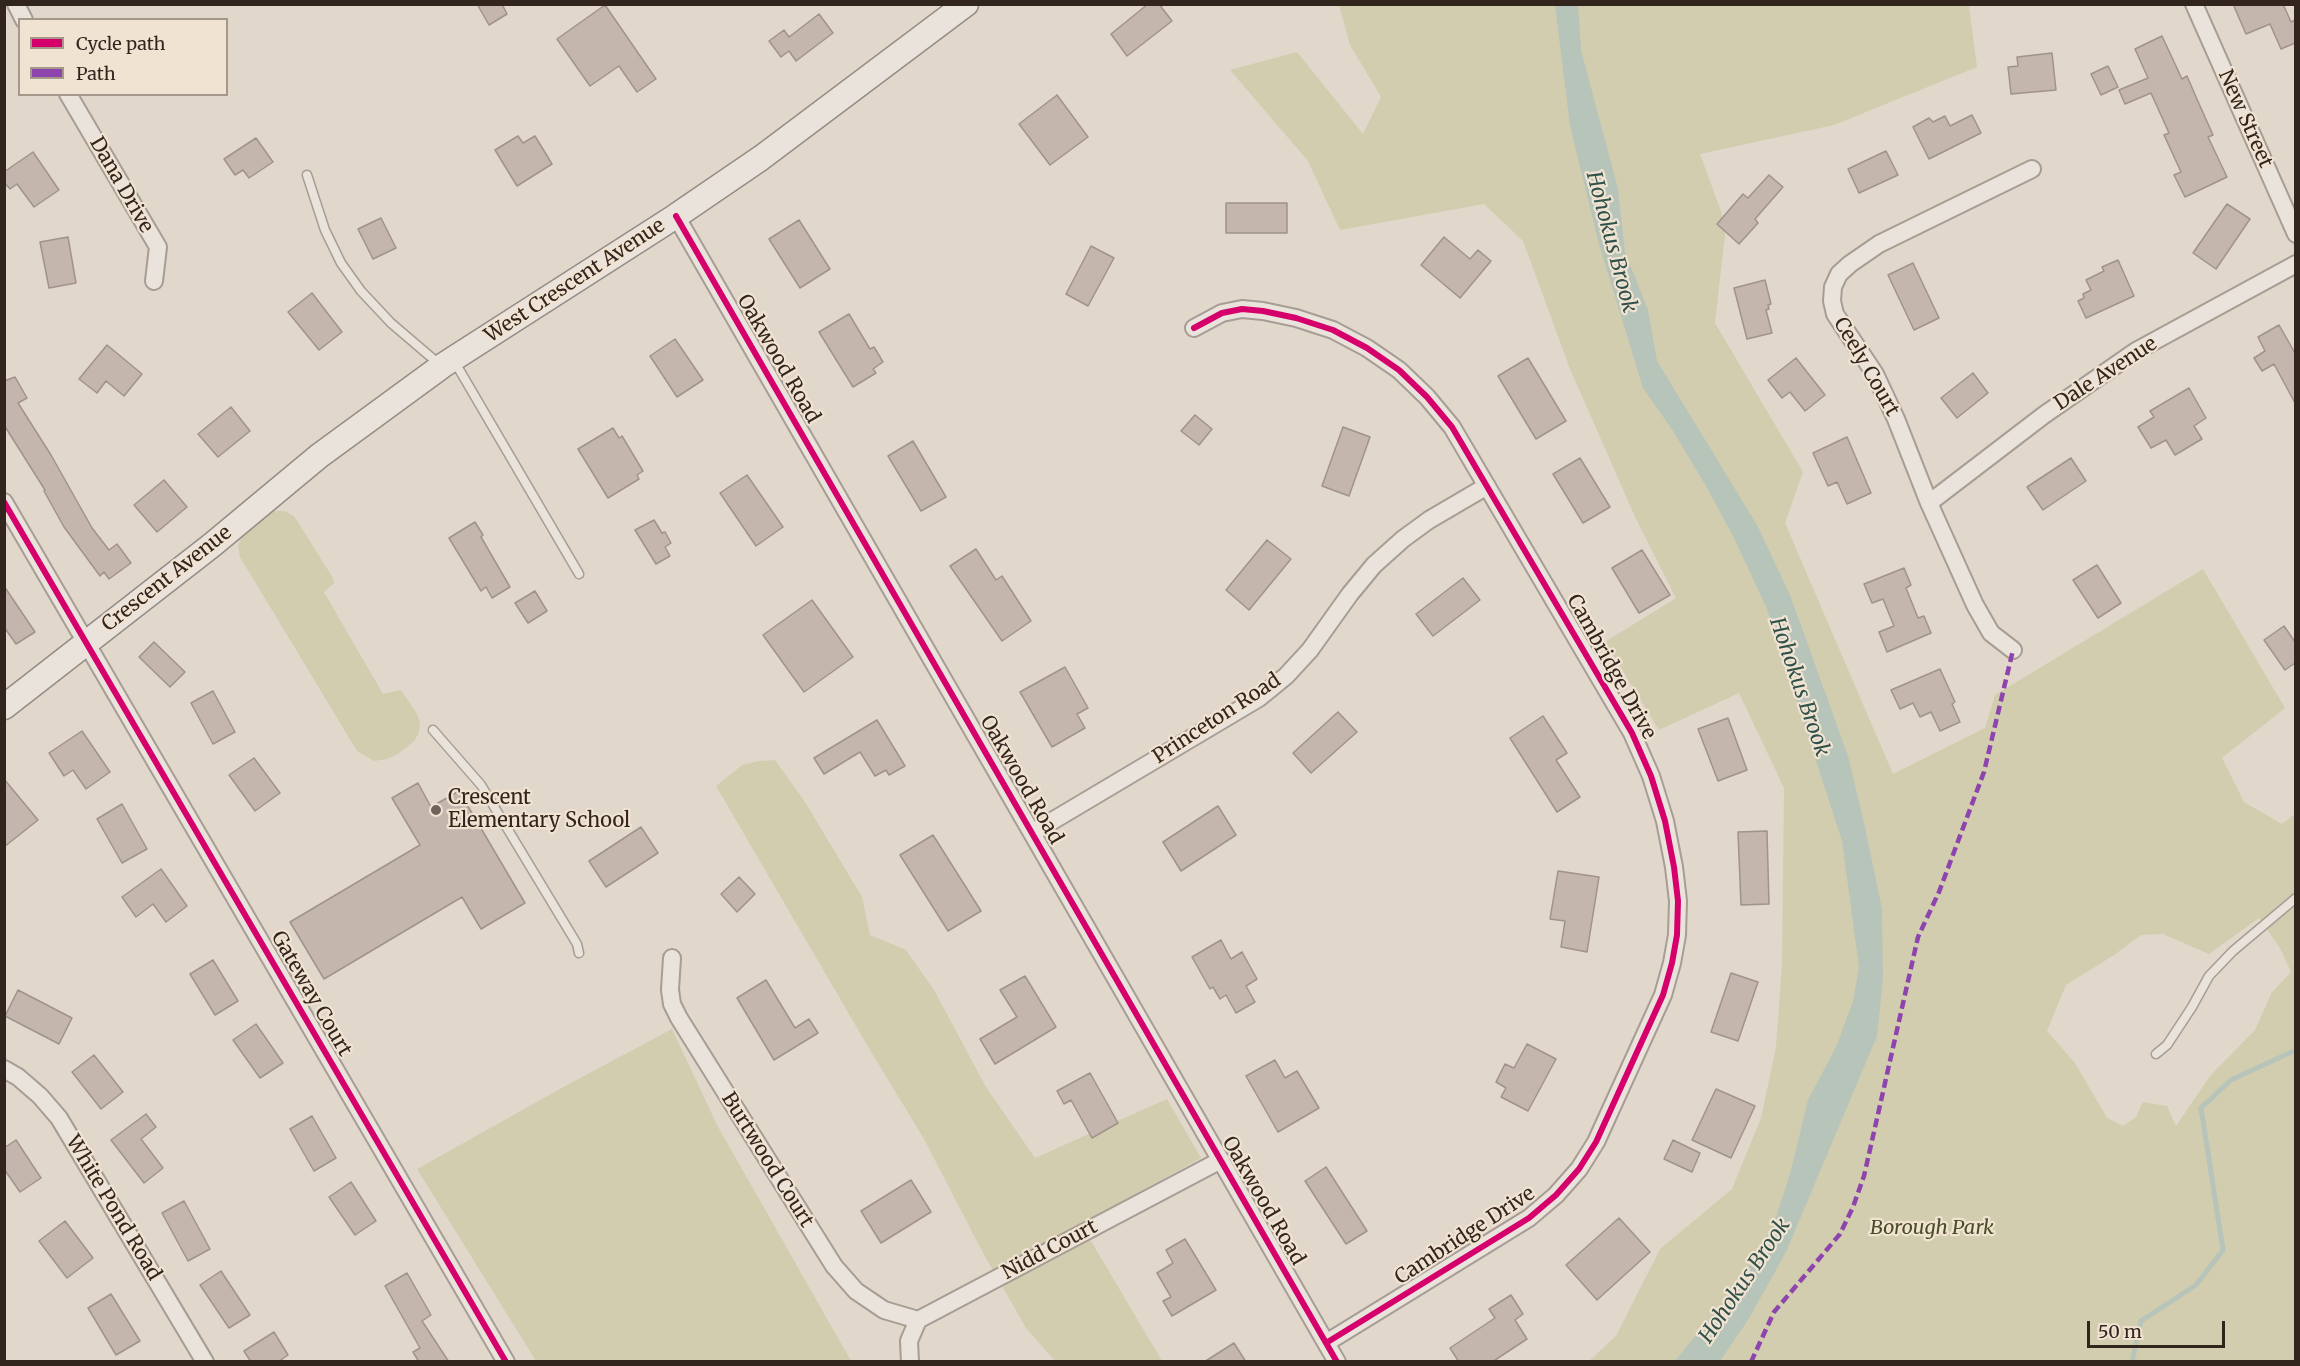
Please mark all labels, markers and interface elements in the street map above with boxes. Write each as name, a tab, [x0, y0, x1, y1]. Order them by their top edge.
legend	[18, 18, 228, 96]
text: Cycle path	[76, 32, 165, 55]
text: Path	[76, 62, 116, 85]
street label: New Street	[2213, 66, 2277, 172]
street label: Dana Drive	[84, 133, 158, 237]
water label: Hohokus Brook	[1580, 169, 1642, 315]
street label: West Crescent Avenue	[480, 214, 670, 348]
street label: Oakwood Road	[732, 290, 824, 428]
street label: Ceely Court	[1828, 313, 1904, 421]
street label: Dale Avenue	[2050, 332, 2162, 416]
street label: Crescent Avenue	[97, 521, 237, 637]
street label: Cambridge Drive	[1561, 590, 1661, 744]
water label: Hohokus Brook	[1763, 614, 1835, 760]
street label: Princeton Road	[1149, 669, 1285, 769]
street label: Oakwood Road	[975, 711, 1067, 849]
place label: Crescent Elementary School	[448, 786, 630, 833]
marker: Crescent Elementary School	[429, 803, 443, 817]
street label: Gateway Court	[266, 927, 356, 1061]
street label: Burtwood Court	[716, 1088, 818, 1232]
street label: White Pond Road	[60, 1131, 166, 1285]
street label: Oakwood Road	[1217, 1132, 1309, 1270]
street label: Cambridge Drive	[1391, 1182, 1539, 1290]
water label: Hohokus Brook	[1694, 1214, 1796, 1348]
street label: Nidd Court	[998, 1215, 1102, 1285]
park label: Borough Park	[1870, 1216, 1994, 1240]
scale bar	[2090, 1309, 2228, 1347]
text: 50 m	[2098, 1320, 2142, 1343]

